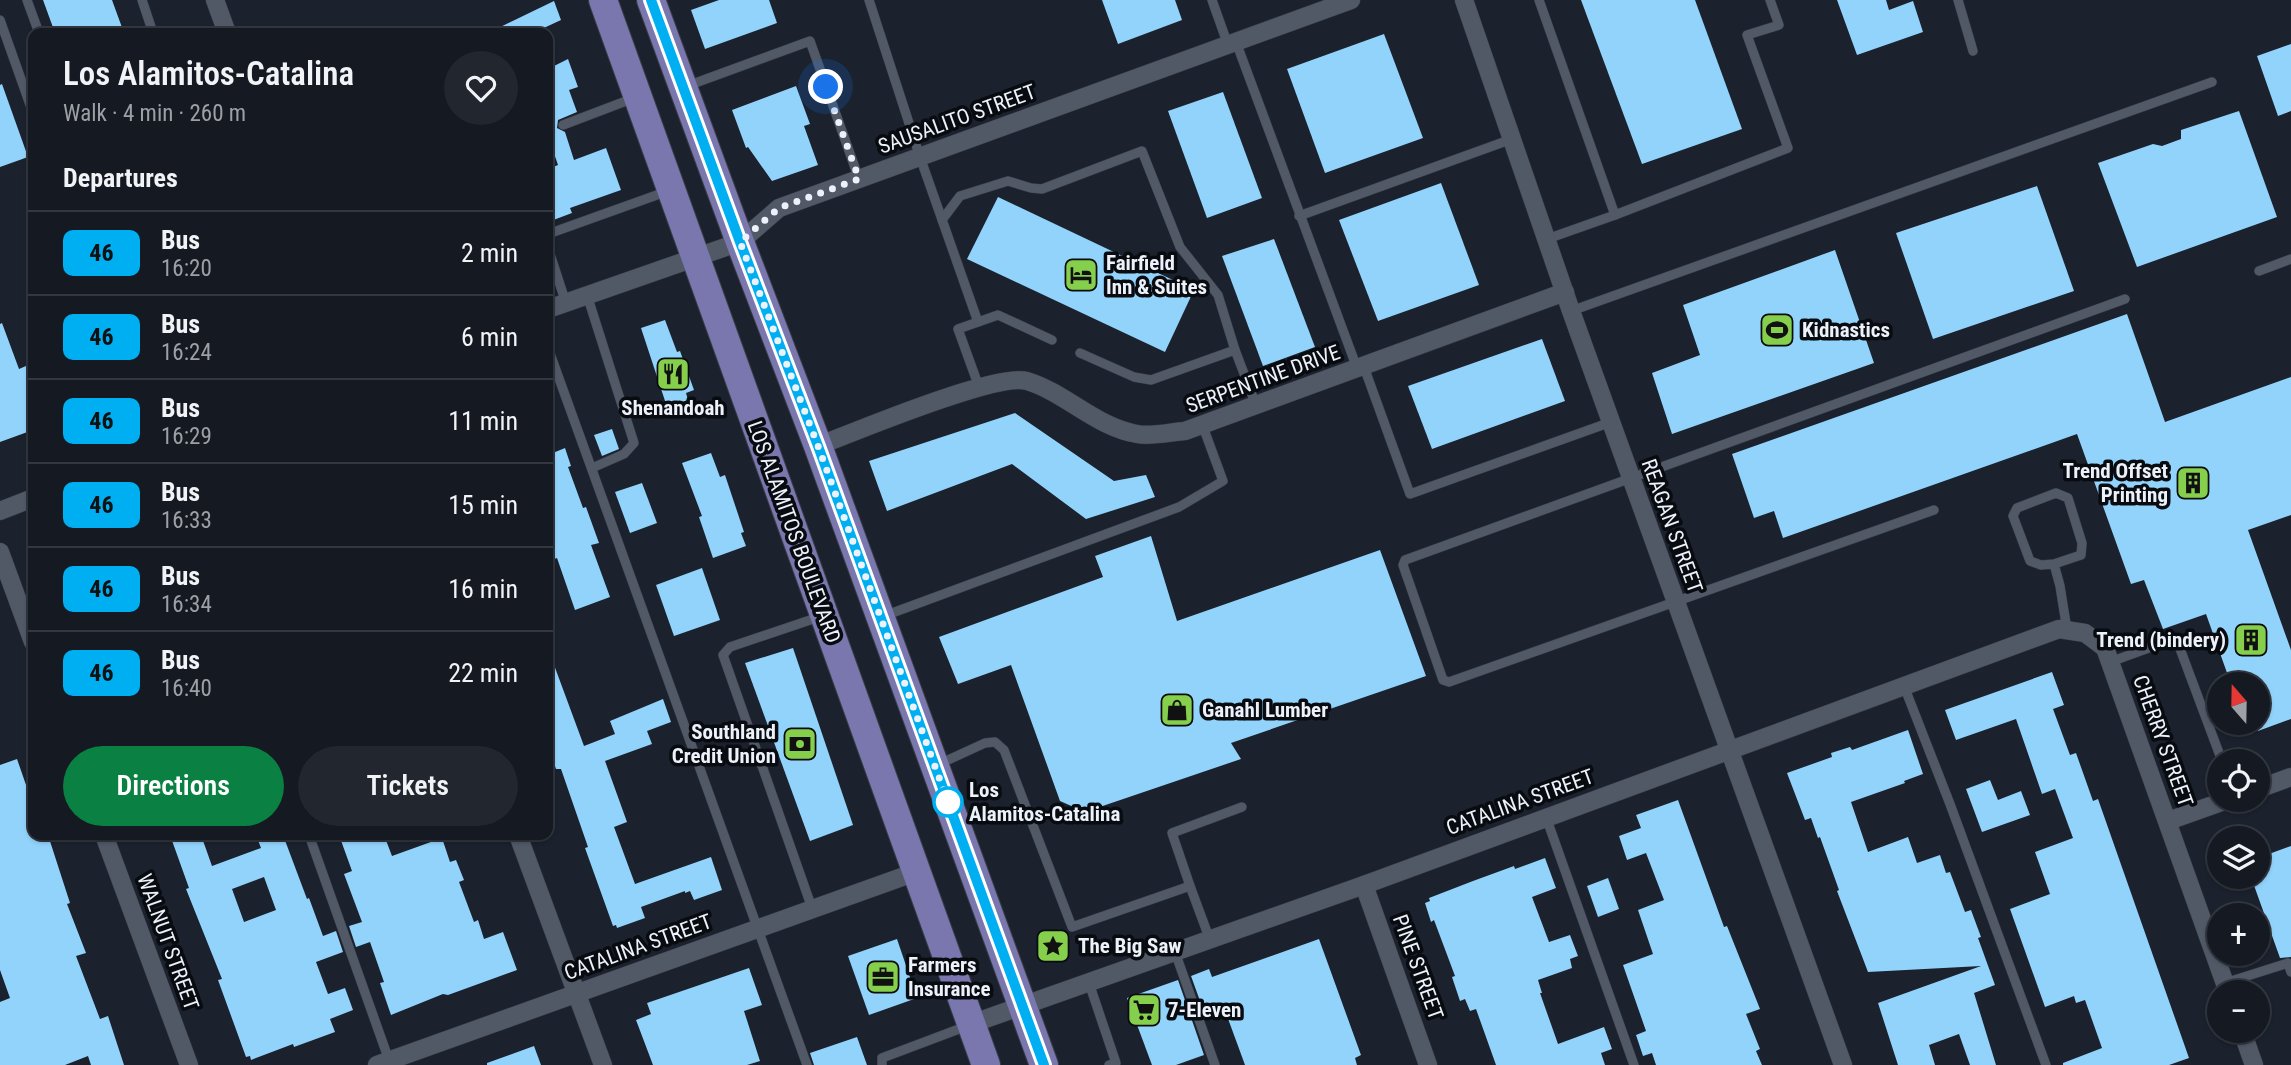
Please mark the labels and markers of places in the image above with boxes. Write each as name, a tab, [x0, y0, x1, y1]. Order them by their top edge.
place label: Fairfield Inn & Suites	[1106, 251, 1207, 299]
hotel icon: Fairfield Inn & Suites	[1062, 256, 1100, 294]
sports icon: Kidnastics	[1758, 311, 1796, 349]
place label: Kidnastics	[1802, 318, 1890, 342]
restaurant icon: Shenandoah	[654, 355, 692, 393]
place label: Shenandoah	[621, 396, 725, 420]
place label: Trend Offset Printing	[2062, 459, 2168, 507]
building icon: Trend Offset Printing	[2174, 464, 2212, 502]
building icon: Trend (bindery)	[2232, 621, 2270, 659]
place label: Trend (bindery)	[2096, 628, 2226, 652]
shop icon: Ganahl Lumber	[1158, 691, 1196, 729]
place label: Ganahl Lumber	[1202, 698, 1328, 722]
place label: Southland Credit Union	[672, 720, 776, 768]
bank icon: Southland Credit Union	[781, 725, 819, 763]
place label: Los Alamitos-Catalina	[969, 778, 1120, 826]
marker: Los Alamitos-Catalina	[933, 787, 963, 817]
place icon: The Big Saw	[1034, 927, 1072, 965]
place label: The Big Saw	[1078, 934, 1182, 958]
place label: Farmers Insurance	[908, 953, 990, 1001]
office icon: Farmers Insurance	[864, 958, 902, 996]
supermarket icon: 7-Eleven	[1125, 991, 1163, 1029]
place label: 7-Eleven	[1168, 998, 1241, 1022]

